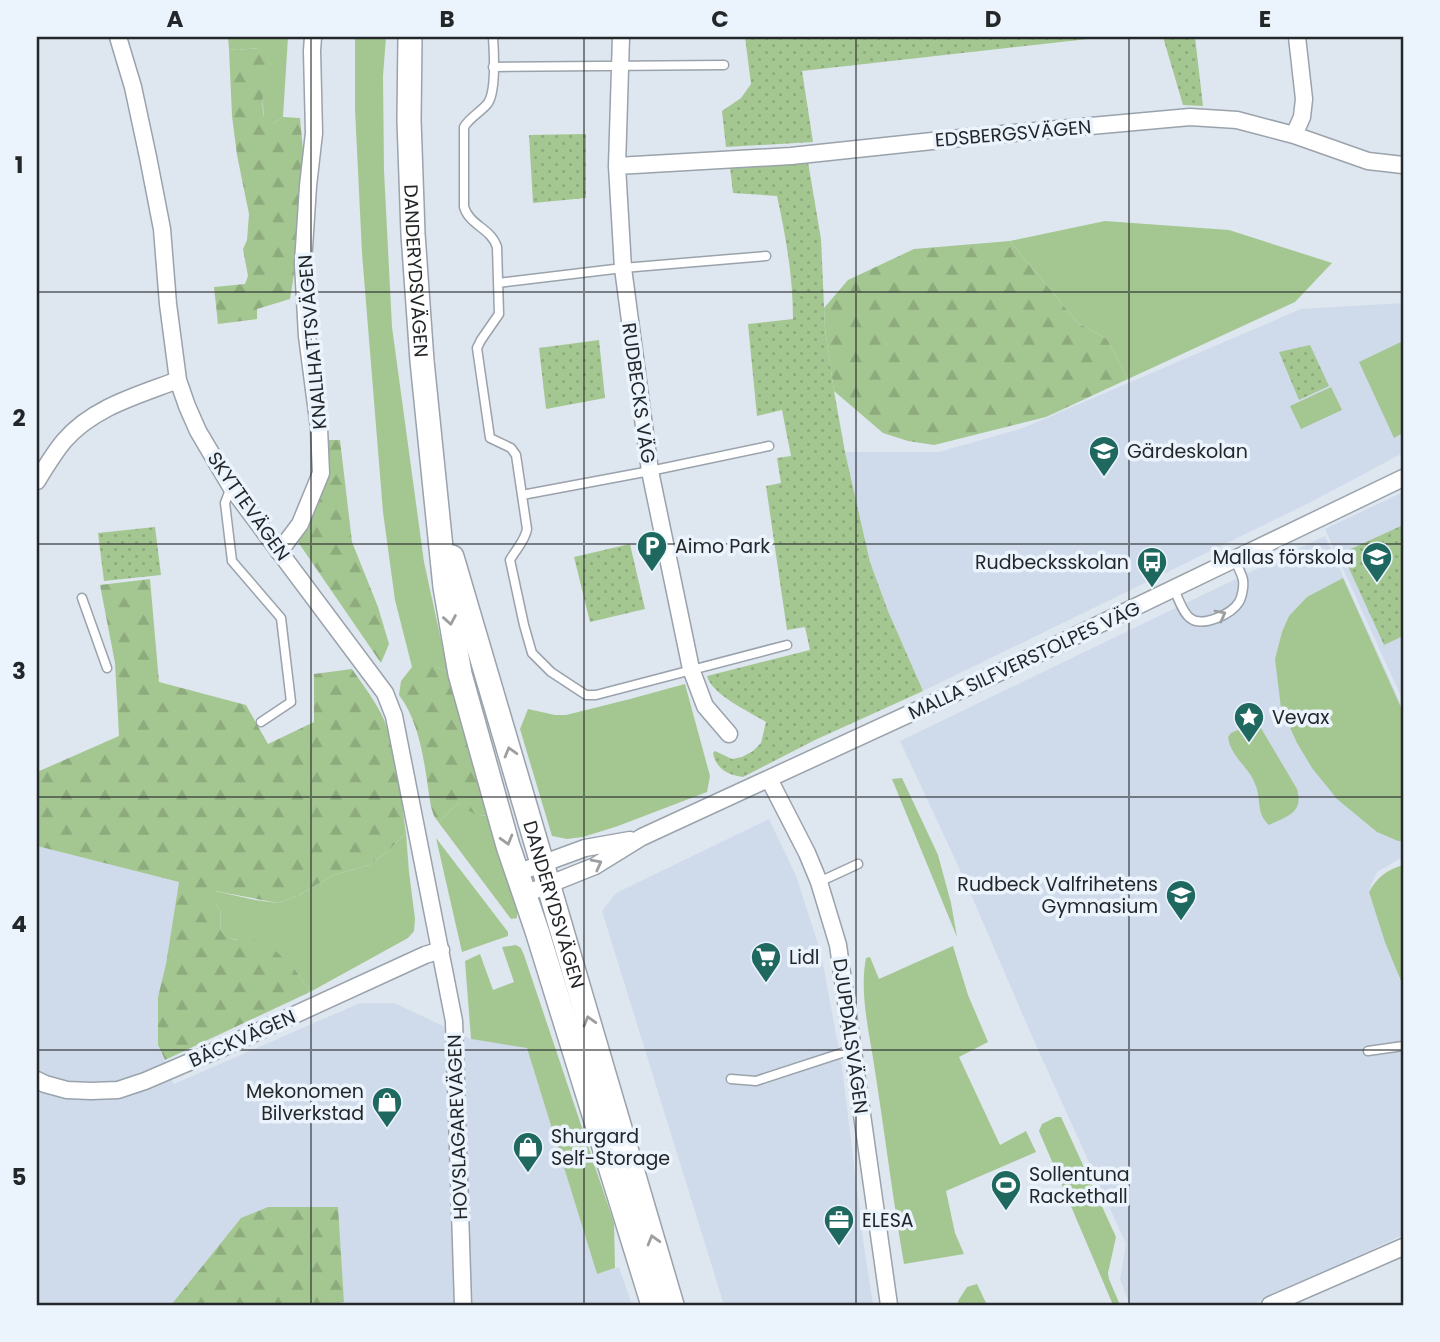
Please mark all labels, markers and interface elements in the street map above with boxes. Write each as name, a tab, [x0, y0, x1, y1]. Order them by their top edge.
text: A	[167, 3, 184, 35]
text: B	[439, 3, 455, 35]
text: C	[711, 3, 729, 35]
text: D	[985, 3, 1001, 35]
text: E	[1259, 3, 1271, 35]
street label: EDSBERGSVÄGEN	[934, 113, 1092, 154]
text: 1	[15, 149, 23, 181]
street label: DANDERYDSVÄGEN	[397, 184, 435, 358]
street label: KNALLHATTSVÄGEN	[291, 254, 334, 430]
street label: RUDBECKS VÄG	[615, 321, 662, 465]
text: 2	[12, 402, 26, 434]
school or university icon: Gärdeskolan	[1087, 434, 1121, 478]
place label: Gärdeskolan	[1127, 438, 1248, 465]
street label: SKYTTEVÄGEN	[201, 446, 296, 566]
parking icon: Aimo Park	[635, 529, 669, 573]
place label: Aimo Park	[675, 533, 770, 560]
school or university icon: Mallas förskola	[1360, 540, 1394, 584]
place label: Mallas förskola	[1213, 544, 1354, 571]
bus stop icon: Rudbecksskolan	[1135, 545, 1169, 589]
place label: Rudbecksskolan	[975, 549, 1129, 576]
street label: MALLA SILFVERSTOLPES VÄG	[904, 595, 1145, 726]
one-way arrow	[1213, 609, 1226, 623]
one-way arrow	[442, 614, 457, 626]
text: 3	[12, 655, 26, 687]
place icon: Vevax	[1232, 700, 1266, 744]
place label: Vevax	[1272, 704, 1329, 731]
one-way arrow	[503, 746, 518, 758]
street label: DANDERYDSVÄGEN	[516, 817, 591, 992]
one-way arrow	[498, 834, 513, 846]
one-way arrow	[590, 858, 602, 872]
place label: Rudbeck Valfrihetens Gymnasium	[957, 871, 1158, 920]
school or university icon: Rudbeck Valfrihetens Gymnasium	[1164, 878, 1198, 922]
text: 4	[11, 908, 27, 940]
supermarket icon: Lidl	[749, 940, 783, 984]
place label: Lidl	[789, 944, 819, 971]
street label: DJUPDALSVÄGEN	[826, 957, 875, 1115]
street label: BÄCKVÄGEN	[185, 1003, 300, 1074]
one-way arrow	[583, 1016, 597, 1028]
street label: HOVSLAGAREVÄGEN	[441, 1034, 474, 1220]
place label: Mekonomen Bilverkstad	[246, 1078, 364, 1127]
shop icon: Mekonomen Bilverkstad	[370, 1085, 404, 1129]
place label: Shurgard Self-Storage	[551, 1123, 670, 1172]
shop icon: Shurgard Self-Storage	[511, 1130, 545, 1174]
text: 5	[12, 1161, 26, 1193]
place label: Sollentuna Rackethall	[1029, 1161, 1130, 1210]
sports icon: Sollentuna Rackethall	[989, 1168, 1023, 1212]
office icon: ELESA	[822, 1203, 856, 1247]
place label: ELESA	[862, 1207, 914, 1234]
one-way arrow	[646, 1234, 661, 1246]

